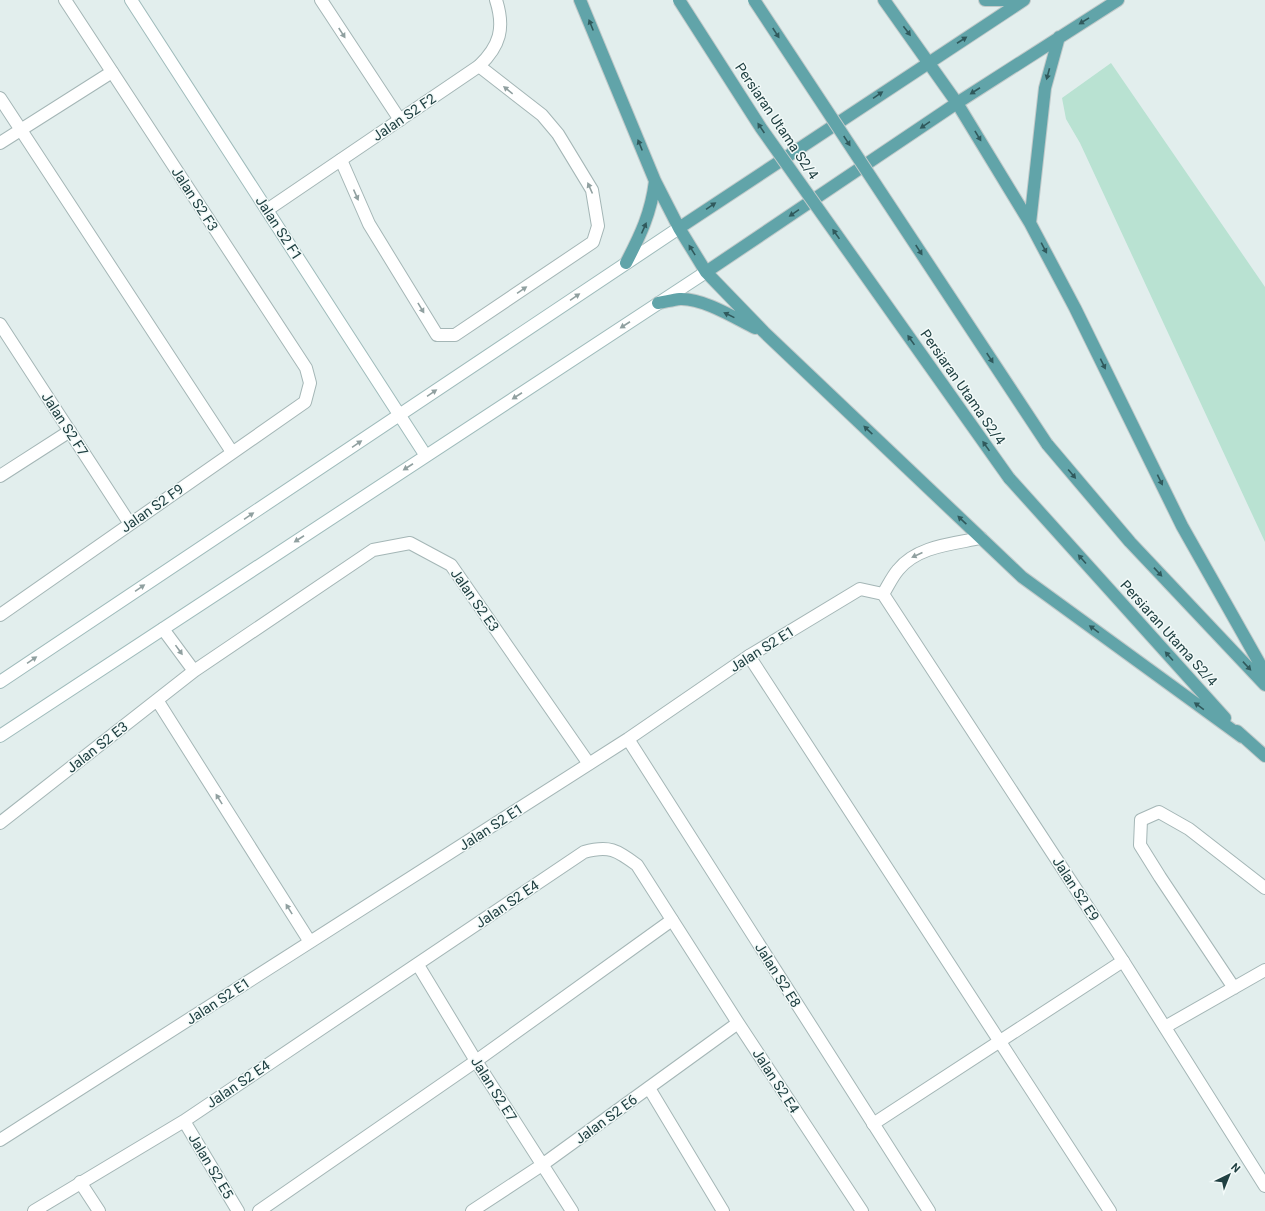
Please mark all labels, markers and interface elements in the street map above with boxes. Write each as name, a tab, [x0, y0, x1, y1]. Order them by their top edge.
one-way arrow	[1079, 17, 1090, 24]
one-way arrow	[587, 19, 593, 31]
one-way arrow	[902, 25, 911, 36]
one-way arrow	[339, 27, 346, 38]
one-way arrow	[772, 27, 780, 38]
one-way arrow	[957, 36, 967, 44]
street label: Persiaran Utama S2/4	[732, 60, 822, 182]
one-way arrow	[1045, 68, 1051, 80]
one-way arrow	[503, 85, 514, 94]
one-way arrow	[970, 87, 980, 95]
street label: Jalan S2 F2	[369, 90, 439, 144]
one-way arrow	[872, 92, 883, 99]
one-way arrow	[919, 121, 931, 128]
one-way arrow	[758, 122, 765, 133]
one-way arrow	[974, 130, 981, 142]
one-way arrow	[844, 135, 851, 147]
one-way arrow	[637, 140, 643, 151]
street label: Jalan S2 F3	[168, 164, 222, 234]
one-way arrow	[587, 182, 593, 194]
one-way arrow	[353, 190, 359, 201]
street label: Jalan S2 F1	[252, 193, 306, 263]
one-way arrow	[706, 202, 716, 210]
one-way arrow	[789, 209, 799, 217]
one-way arrow	[641, 222, 647, 233]
one-way arrow	[832, 229, 840, 239]
one-way arrow	[1040, 242, 1047, 254]
one-way arrow	[915, 244, 923, 255]
one-way arrow	[688, 245, 696, 255]
one-way arrow	[517, 286, 527, 294]
one-way arrow	[569, 293, 580, 301]
one-way arrow	[418, 302, 425, 314]
one-way arrow	[723, 312, 734, 318]
one-way arrow	[620, 321, 630, 329]
street label: Persiaran Utama S2/4	[917, 326, 1009, 448]
one-way arrow	[907, 335, 915, 345]
one-way arrow	[987, 352, 994, 364]
one-way arrow	[1100, 358, 1106, 369]
street label: Jalan S2 F7	[38, 389, 92, 459]
one-way arrow	[427, 389, 437, 397]
one-way arrow	[512, 392, 522, 400]
one-way arrow	[862, 426, 873, 435]
one-way arrow	[351, 440, 362, 447]
one-way arrow	[982, 441, 990, 452]
one-way arrow	[402, 464, 414, 471]
one-way arrow	[1068, 469, 1077, 479]
one-way arrow	[1157, 475, 1163, 486]
street label: Jalan S2 F9	[118, 481, 186, 535]
one-way arrow	[243, 512, 254, 520]
one-way arrow	[957, 515, 967, 525]
one-way arrow	[294, 535, 305, 543]
one-way arrow	[911, 552, 922, 558]
one-way arrow	[1078, 555, 1087, 564]
street label: Jalan S2 E3	[447, 565, 503, 635]
one-way arrow	[1153, 567, 1162, 576]
street label: Persiaran Utama S2/4	[1117, 577, 1221, 689]
one-way arrow	[135, 584, 146, 592]
street label: Jalan S2 E1	[727, 623, 797, 675]
one-way arrow	[1089, 625, 1100, 633]
one-way arrow	[174, 644, 183, 655]
one-way arrow	[1165, 651, 1174, 661]
one-way arrow	[27, 657, 38, 664]
one-way arrow	[1243, 661, 1252, 671]
one-way arrow	[1194, 702, 1205, 710]
street label: Jalan S2 E3	[63, 718, 131, 776]
one-way arrow	[216, 794, 223, 805]
street label: Jalan S2 E1	[456, 800, 526, 854]
street label: Jalan S2 E9	[1049, 854, 1103, 924]
street label: Jalan S2 E4	[472, 877, 542, 931]
one-way arrow	[285, 904, 293, 915]
street label: Jalan S2 E8	[752, 940, 804, 1010]
street label: Jalan S2 E1	[183, 974, 253, 1028]
street label: Jalan S2 E4	[749, 1046, 803, 1116]
street label: Jalan S2 E7	[468, 1054, 520, 1124]
street label: Jalan S2 E4	[203, 1057, 273, 1111]
street label: Jalan S2 E6	[572, 1091, 640, 1147]
street label: Jalan S2 E5	[185, 1131, 237, 1202]
north arrow	[1209, 1155, 1249, 1195]
text: N	[1228, 1161, 1243, 1176]

